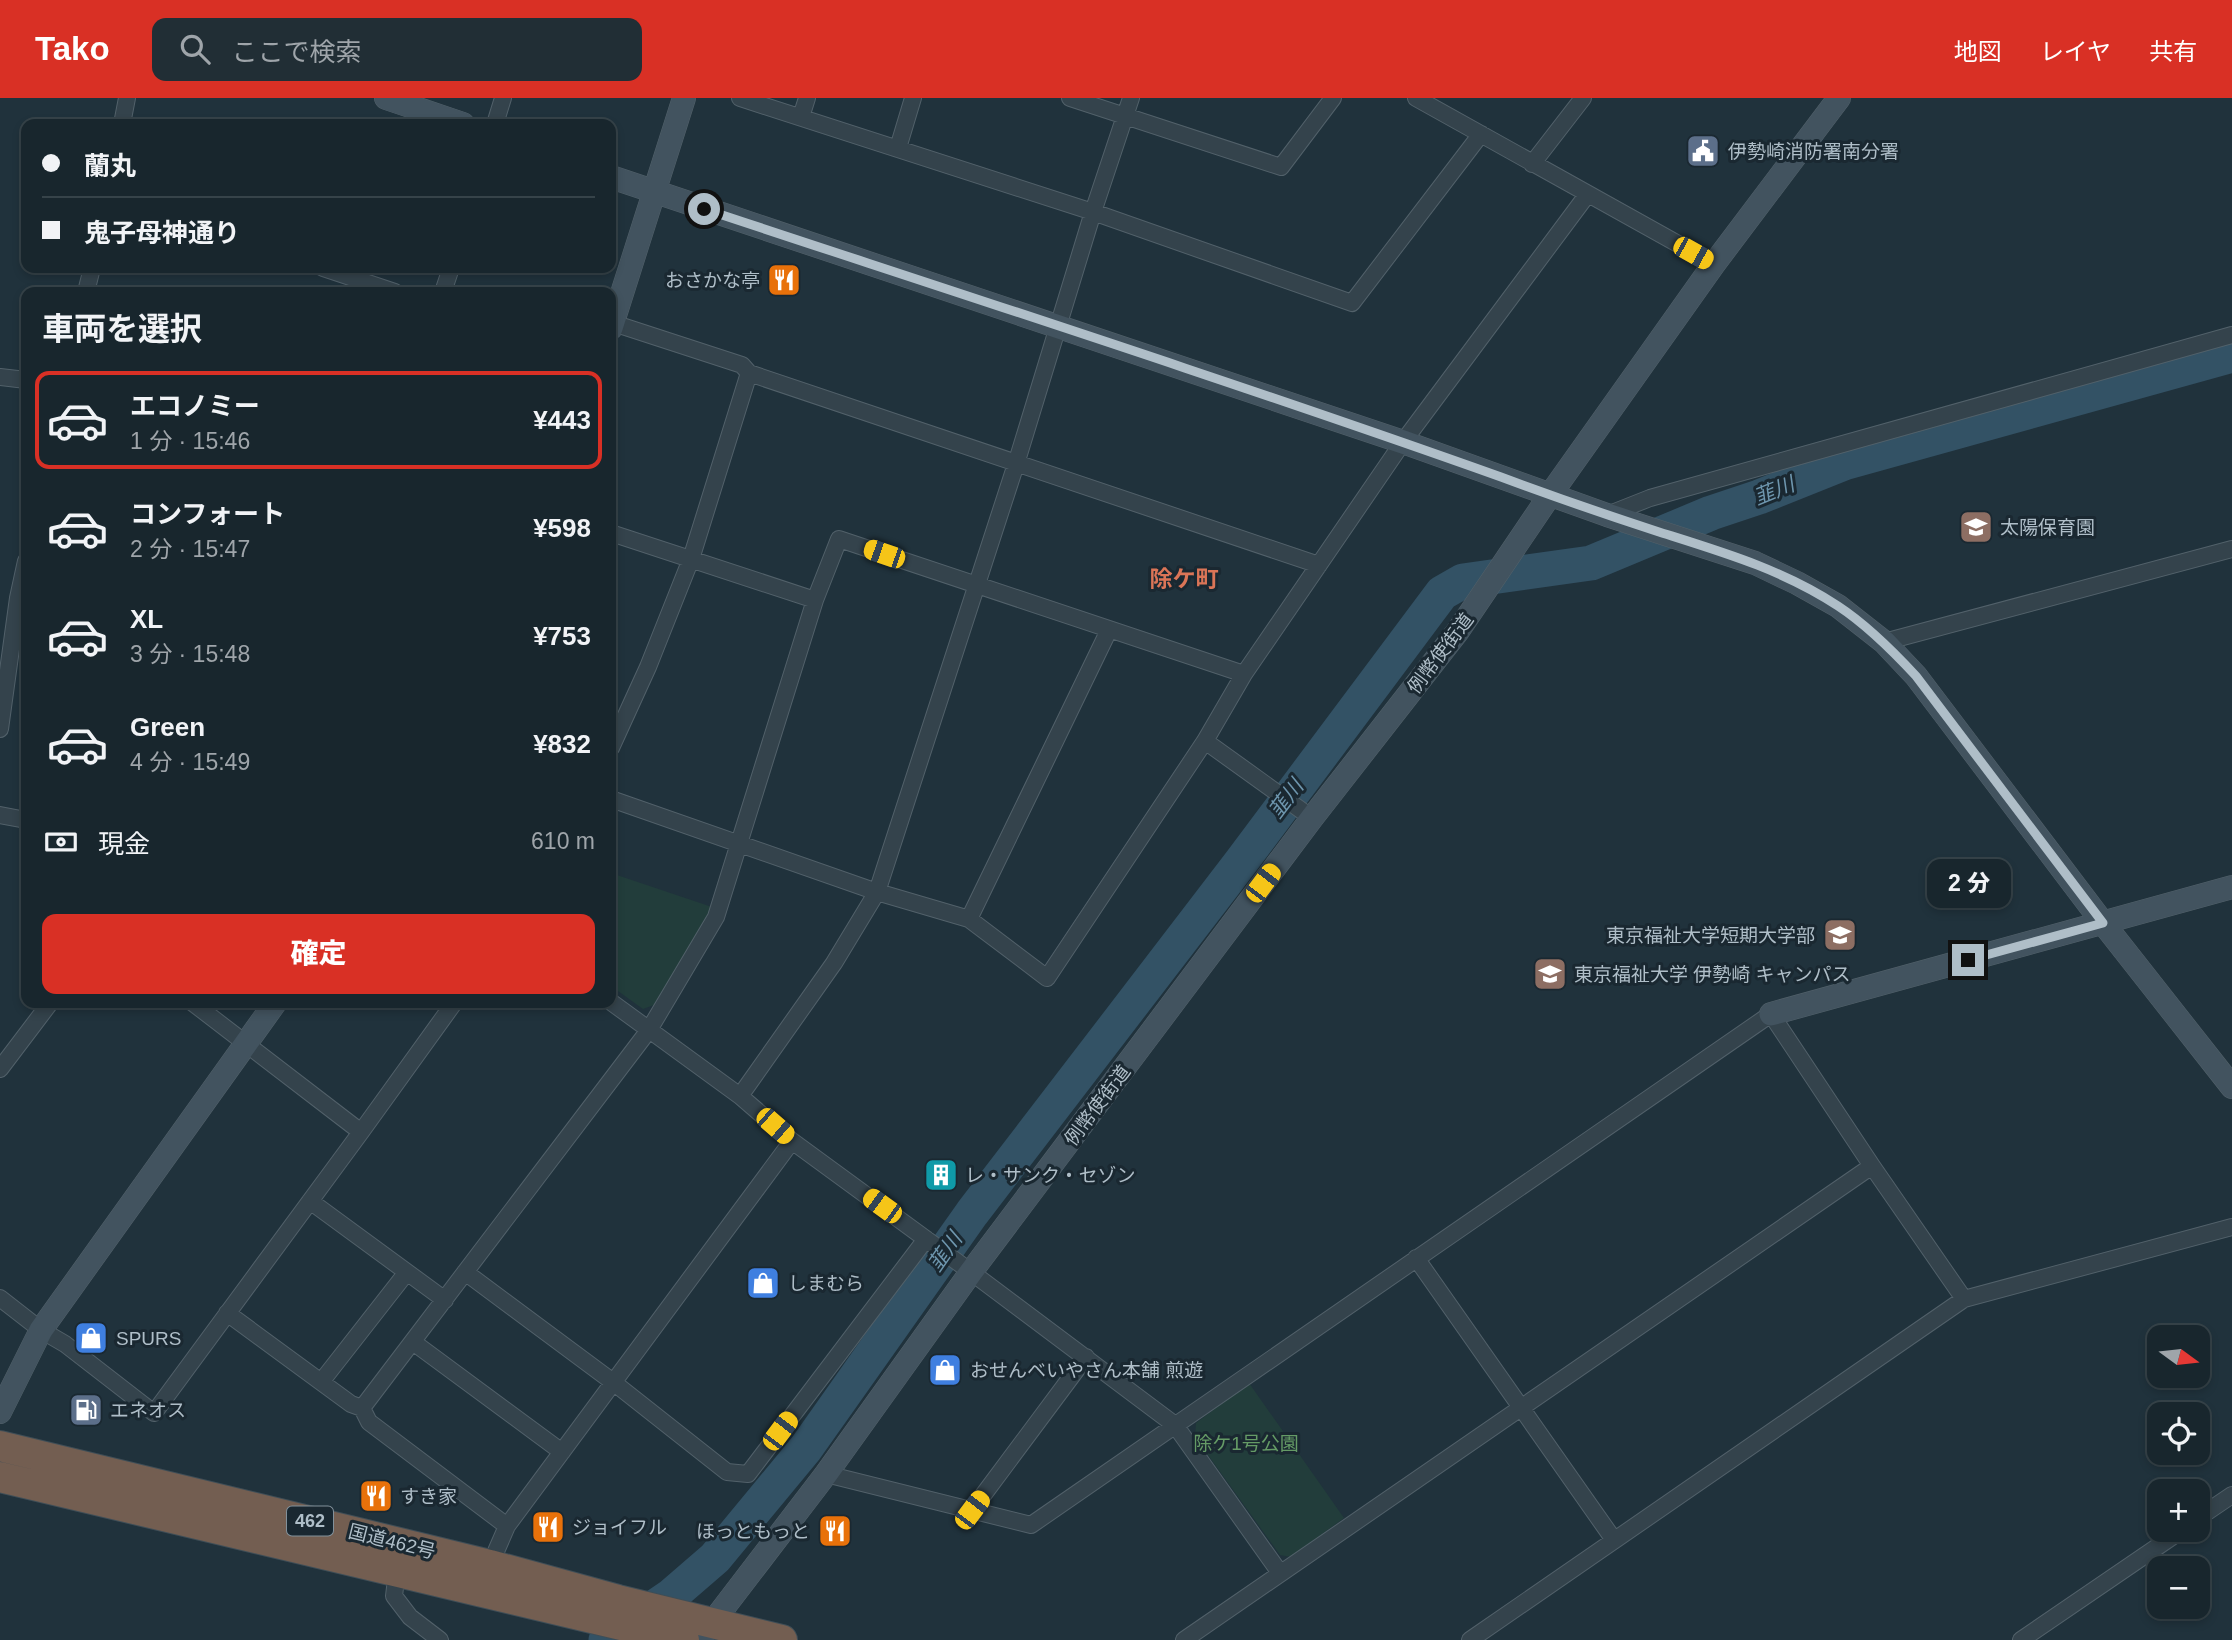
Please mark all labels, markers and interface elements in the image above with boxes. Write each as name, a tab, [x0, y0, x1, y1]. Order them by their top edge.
search box	[152, 18, 642, 81]
text: Tako	[35, 30, 110, 67]
icon: search	[176, 30, 214, 68]
text: ここで検索	[232, 37, 362, 67]
text: 地図	[1954, 38, 2002, 65]
text: レイヤ	[2040, 38, 2111, 65]
text: 共有	[2149, 38, 2197, 65]
public building icon: 伊勢崎消防署南分署	[1684, 132, 1722, 170]
place label: 伊勢崎消防署南分署	[1728, 141, 1899, 162]
text: 蘭丸	[84, 151, 136, 181]
route start	[688, 193, 720, 225]
text: 鬼子母神通り	[84, 218, 240, 248]
car	[1670, 234, 1717, 272]
restaurant icon: おさかな亭	[765, 261, 803, 299]
place label: おさかな亭	[665, 270, 760, 291]
text: 車両を選択	[42, 311, 202, 347]
icon: car	[46, 389, 109, 452]
text: エコノミー	[130, 391, 260, 421]
text: ¥443	[533, 405, 591, 435]
text: 1 分 · 15:46	[130, 428, 250, 454]
water label: 韮川	[1750, 471, 1799, 509]
icon: car	[46, 497, 109, 560]
text: コンフォート	[130, 499, 285, 529]
school or university icon: 太陽保育園	[1957, 508, 1995, 546]
text: ¥598	[533, 513, 591, 543]
place label: 太陽保育園	[2000, 517, 2095, 538]
text: 2 分 · 15:47	[130, 536, 250, 562]
car	[861, 537, 908, 571]
district label: 除ケ町	[1150, 566, 1219, 592]
text: XL	[130, 604, 163, 634]
icon: car	[46, 605, 109, 668]
street label: 例幣使街道	[1403, 609, 1477, 698]
text: ¥753	[533, 621, 591, 651]
text: 3 分 · 15:48	[130, 641, 250, 667]
text: Green	[130, 712, 205, 742]
icon: car	[46, 713, 109, 776]
text: ¥832	[533, 729, 591, 759]
text: 4 分 · 15:49	[130, 749, 250, 775]
water label: 韮川	[1264, 773, 1309, 822]
icon: cash	[42, 823, 80, 861]
text: 610 m	[531, 828, 595, 854]
text: 現金	[98, 829, 150, 859]
callout: 2 分	[1926, 858, 2010, 908]
car	[1242, 860, 1285, 906]
text: 2 分	[1948, 870, 1990, 896]
button: 確定	[42, 914, 595, 994]
school or university icon: 東京福祉大学短期大学部	[1821, 916, 1859, 954]
place label: 東京福祉大学短期大学部	[1606, 925, 1815, 946]
route end	[1952, 944, 1984, 976]
school or university icon: 東京福祉大学 伊勢崎 キャンパス	[1531, 955, 1569, 993]
place label: 東京福祉大学 伊勢崎 キャンパス	[1574, 964, 1851, 985]
street label: 例幣使街道	[1060, 1061, 1134, 1150]
car	[753, 1104, 798, 1148]
building icon: レ・サンク・セゾン	[922, 1156, 960, 1194]
place label: レ・サンク・セゾン	[965, 1165, 1136, 1186]
car	[859, 1185, 906, 1227]
water label: 韮川	[923, 1226, 967, 1276]
shop icon: しまむら	[744, 1264, 782, 1302]
place label: しまむら	[788, 1273, 864, 1294]
shop icon: SPURS	[72, 1319, 110, 1357]
north arrow	[2147, 1325, 2210, 1388]
map controls	[2147, 1325, 2210, 1619]
place label: SPURS	[116, 1328, 181, 1349]
shop icon: おせんベいやさん本舗 煎遊	[926, 1351, 964, 1389]
place label: おせんベいやさん本舗 煎遊	[970, 1360, 1203, 1381]
fuel station icon: エネオス	[67, 1391, 105, 1429]
place label: エネオス	[110, 1400, 186, 1421]
button: locate	[2147, 1402, 2210, 1465]
car	[759, 1408, 802, 1454]
park label: 除ケ1号公園	[1193, 1433, 1299, 1454]
restaurant icon: すき家	[357, 1477, 395, 1515]
button: +	[2147, 1479, 2210, 1542]
place label: すき家	[400, 1486, 457, 1507]
car	[951, 1487, 994, 1533]
road number: 462	[287, 1506, 333, 1536]
restaurant icon: ジョイフル	[529, 1508, 567, 1546]
restaurant icon: ほっともっと	[816, 1512, 854, 1550]
place label: ジョイフル	[572, 1517, 667, 1538]
street label: 国道462号	[346, 1521, 437, 1562]
place label: ほっともっと	[696, 1521, 810, 1542]
button: −	[2147, 1556, 2210, 1619]

